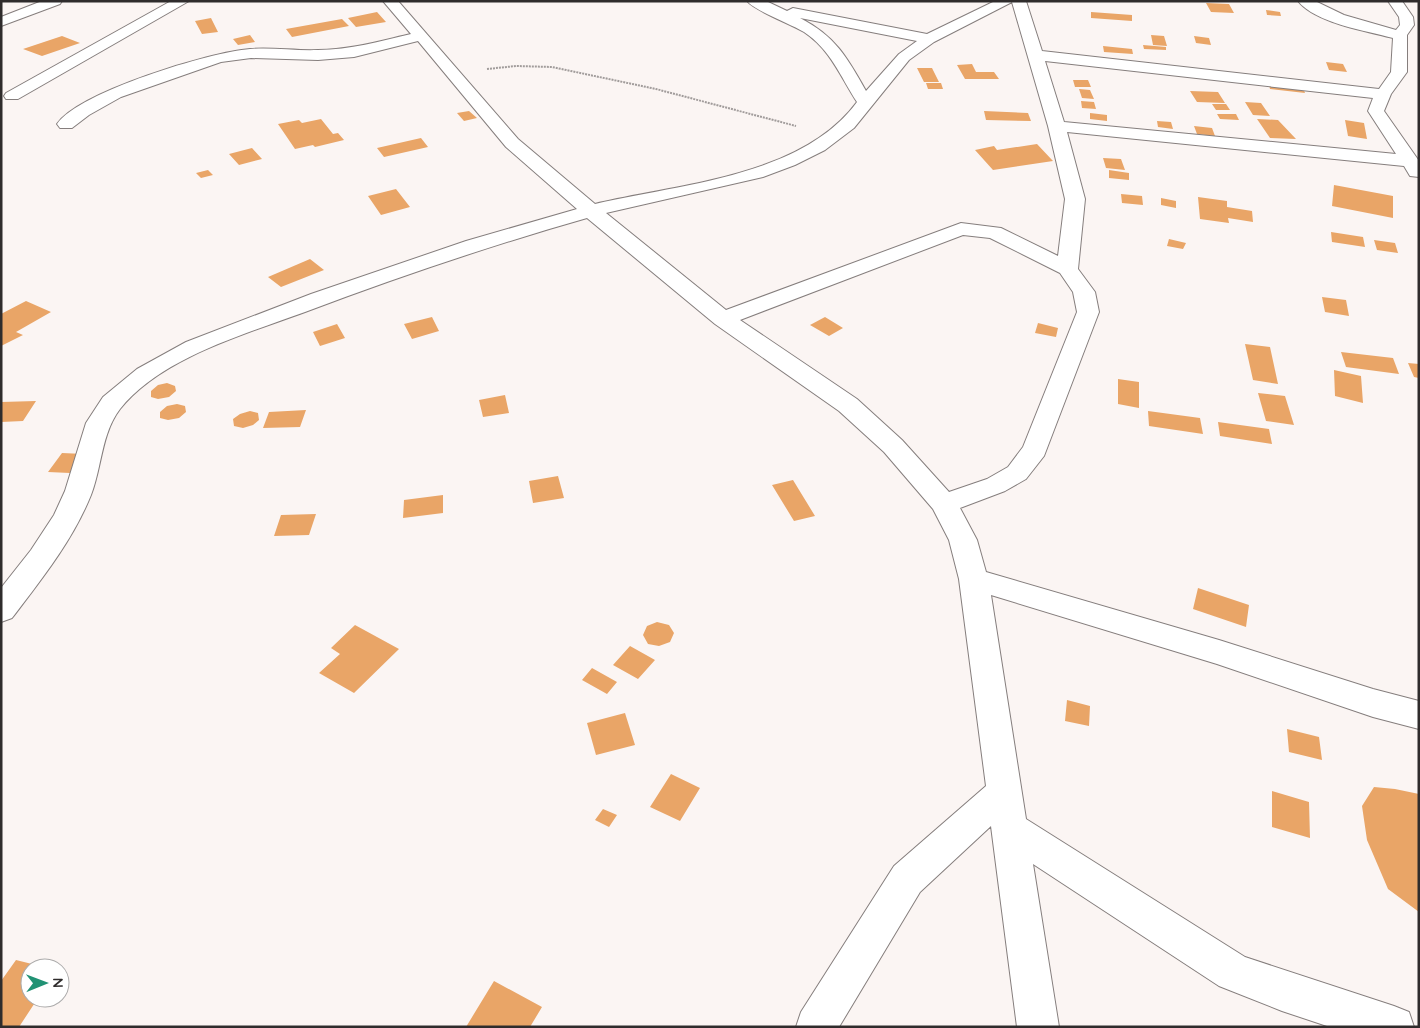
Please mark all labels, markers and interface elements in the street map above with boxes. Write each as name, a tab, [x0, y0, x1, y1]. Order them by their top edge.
north arrow	[20, 958, 70, 1008]
text: N	[49, 977, 67, 988]

